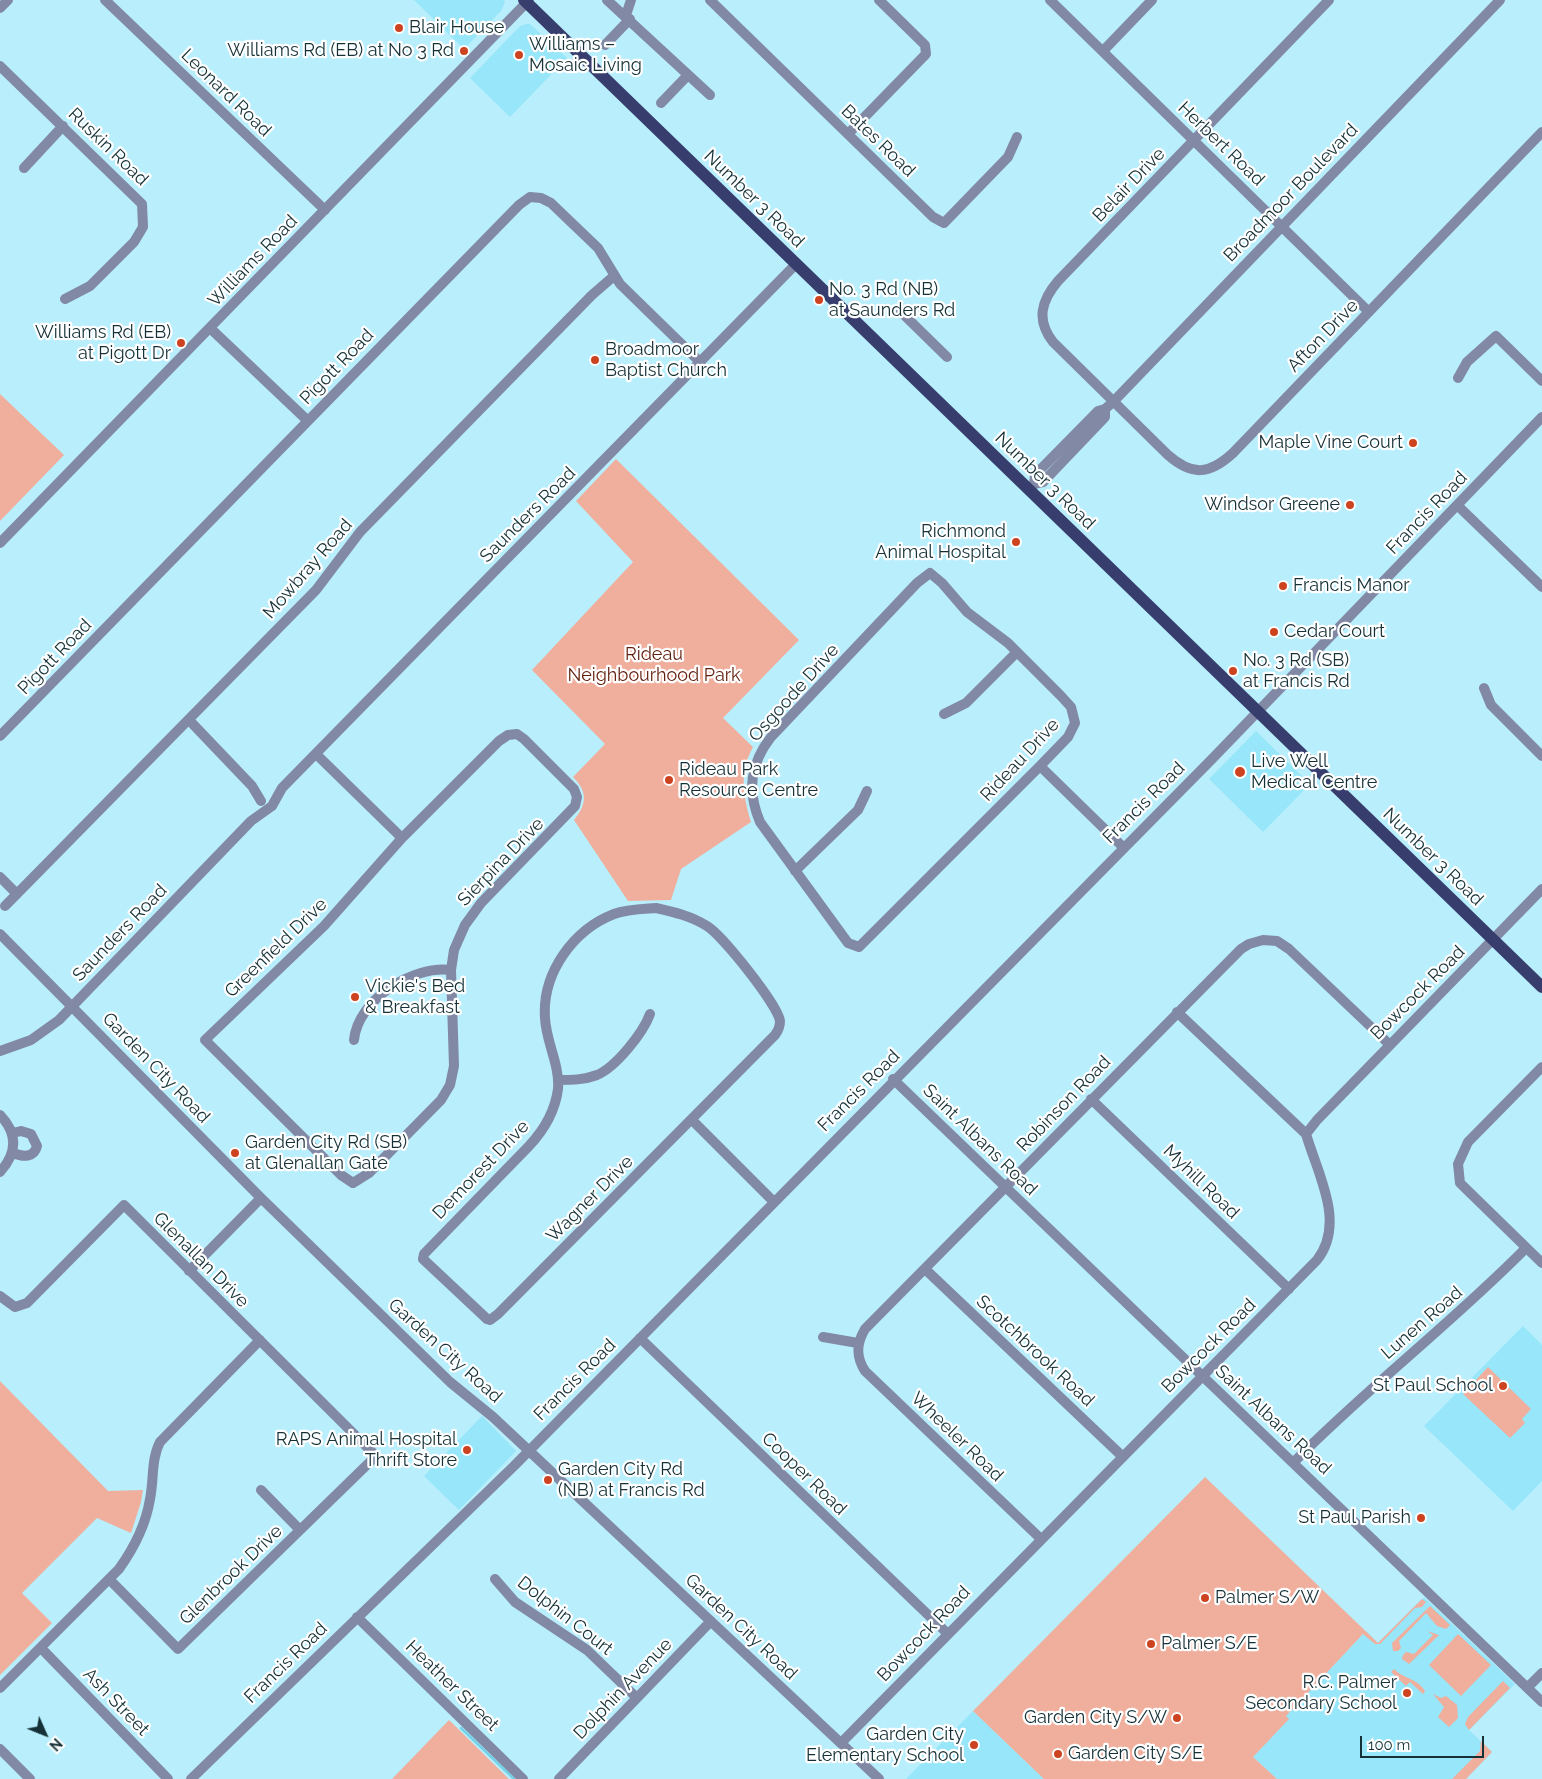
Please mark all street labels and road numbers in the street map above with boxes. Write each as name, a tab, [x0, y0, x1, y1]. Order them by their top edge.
street label: Leonard Road	[176, 45, 276, 141]
street label: Herbert Road	[1173, 97, 1269, 191]
street label: Bates Road	[836, 100, 920, 182]
street label: Ruskin Road	[64, 104, 152, 190]
street label: Broadmoor Boulevard	[1219, 119, 1363, 267]
street label: Belair Drive	[1088, 143, 1170, 227]
street label: Number 3 Road	[699, 146, 809, 252]
street label: Williams Road	[204, 211, 302, 311]
street label: Afton Drive	[1283, 295, 1363, 377]
street label: Pigott Road	[296, 325, 378, 409]
street label: Number 3 Road	[990, 428, 1100, 534]
street label: Saunders Road	[476, 463, 580, 567]
street label: Francis Road	[1382, 467, 1472, 559]
street label: Mowbray Road	[259, 515, 357, 623]
street label: Pigott Road	[14, 615, 96, 699]
street label: Osgoode Drive	[744, 640, 844, 746]
street label: Rideau Drive	[976, 714, 1064, 806]
street label: Francis Road	[1099, 758, 1189, 848]
street label: Number 3 Road	[1378, 804, 1488, 910]
street label: Sierpina Drive	[453, 813, 549, 911]
street label: Saunders Road	[68, 880, 172, 986]
street label: Greenfield Drive	[220, 894, 332, 1002]
street label: Bowcock Road	[1366, 941, 1470, 1045]
street label: Garden City Road	[98, 1008, 214, 1128]
street label: Francis Road	[814, 1046, 904, 1136]
street label: Robinson Road	[1013, 1051, 1115, 1157]
street label: Saint Albans Road	[918, 1080, 1042, 1200]
street label: Demorest Drive	[428, 1116, 534, 1224]
street label: Myhill Road	[1158, 1140, 1244, 1224]
street label: Wagner Drive	[542, 1151, 638, 1247]
street label: Glenallan Drive	[149, 1208, 253, 1312]
street label: Lunen Road	[1377, 1282, 1467, 1364]
street label: Scotchbrook Road	[972, 1291, 1098, 1411]
street label: Garden City Road	[384, 1294, 506, 1408]
street label: Bowcock Road	[1157, 1294, 1261, 1398]
street label: Francis Road	[530, 1335, 620, 1425]
street label: Saint Albans Road	[1211, 1361, 1335, 1479]
street label: Wheeler Road	[906, 1388, 1008, 1486]
street label: Cooper Road	[757, 1428, 851, 1520]
street label: Glenbrook Drive	[175, 1521, 287, 1629]
street label: Garden City Road	[680, 1570, 802, 1684]
street label: Dolphin Court	[513, 1572, 617, 1660]
street label: Bowcock Road	[873, 1582, 975, 1686]
street label: Francis Road	[240, 1618, 332, 1708]
street label: Dolphin Avenue	[569, 1634, 677, 1744]
street label: Heather Street	[401, 1636, 503, 1736]
street label: Ash Street	[78, 1664, 154, 1740]

